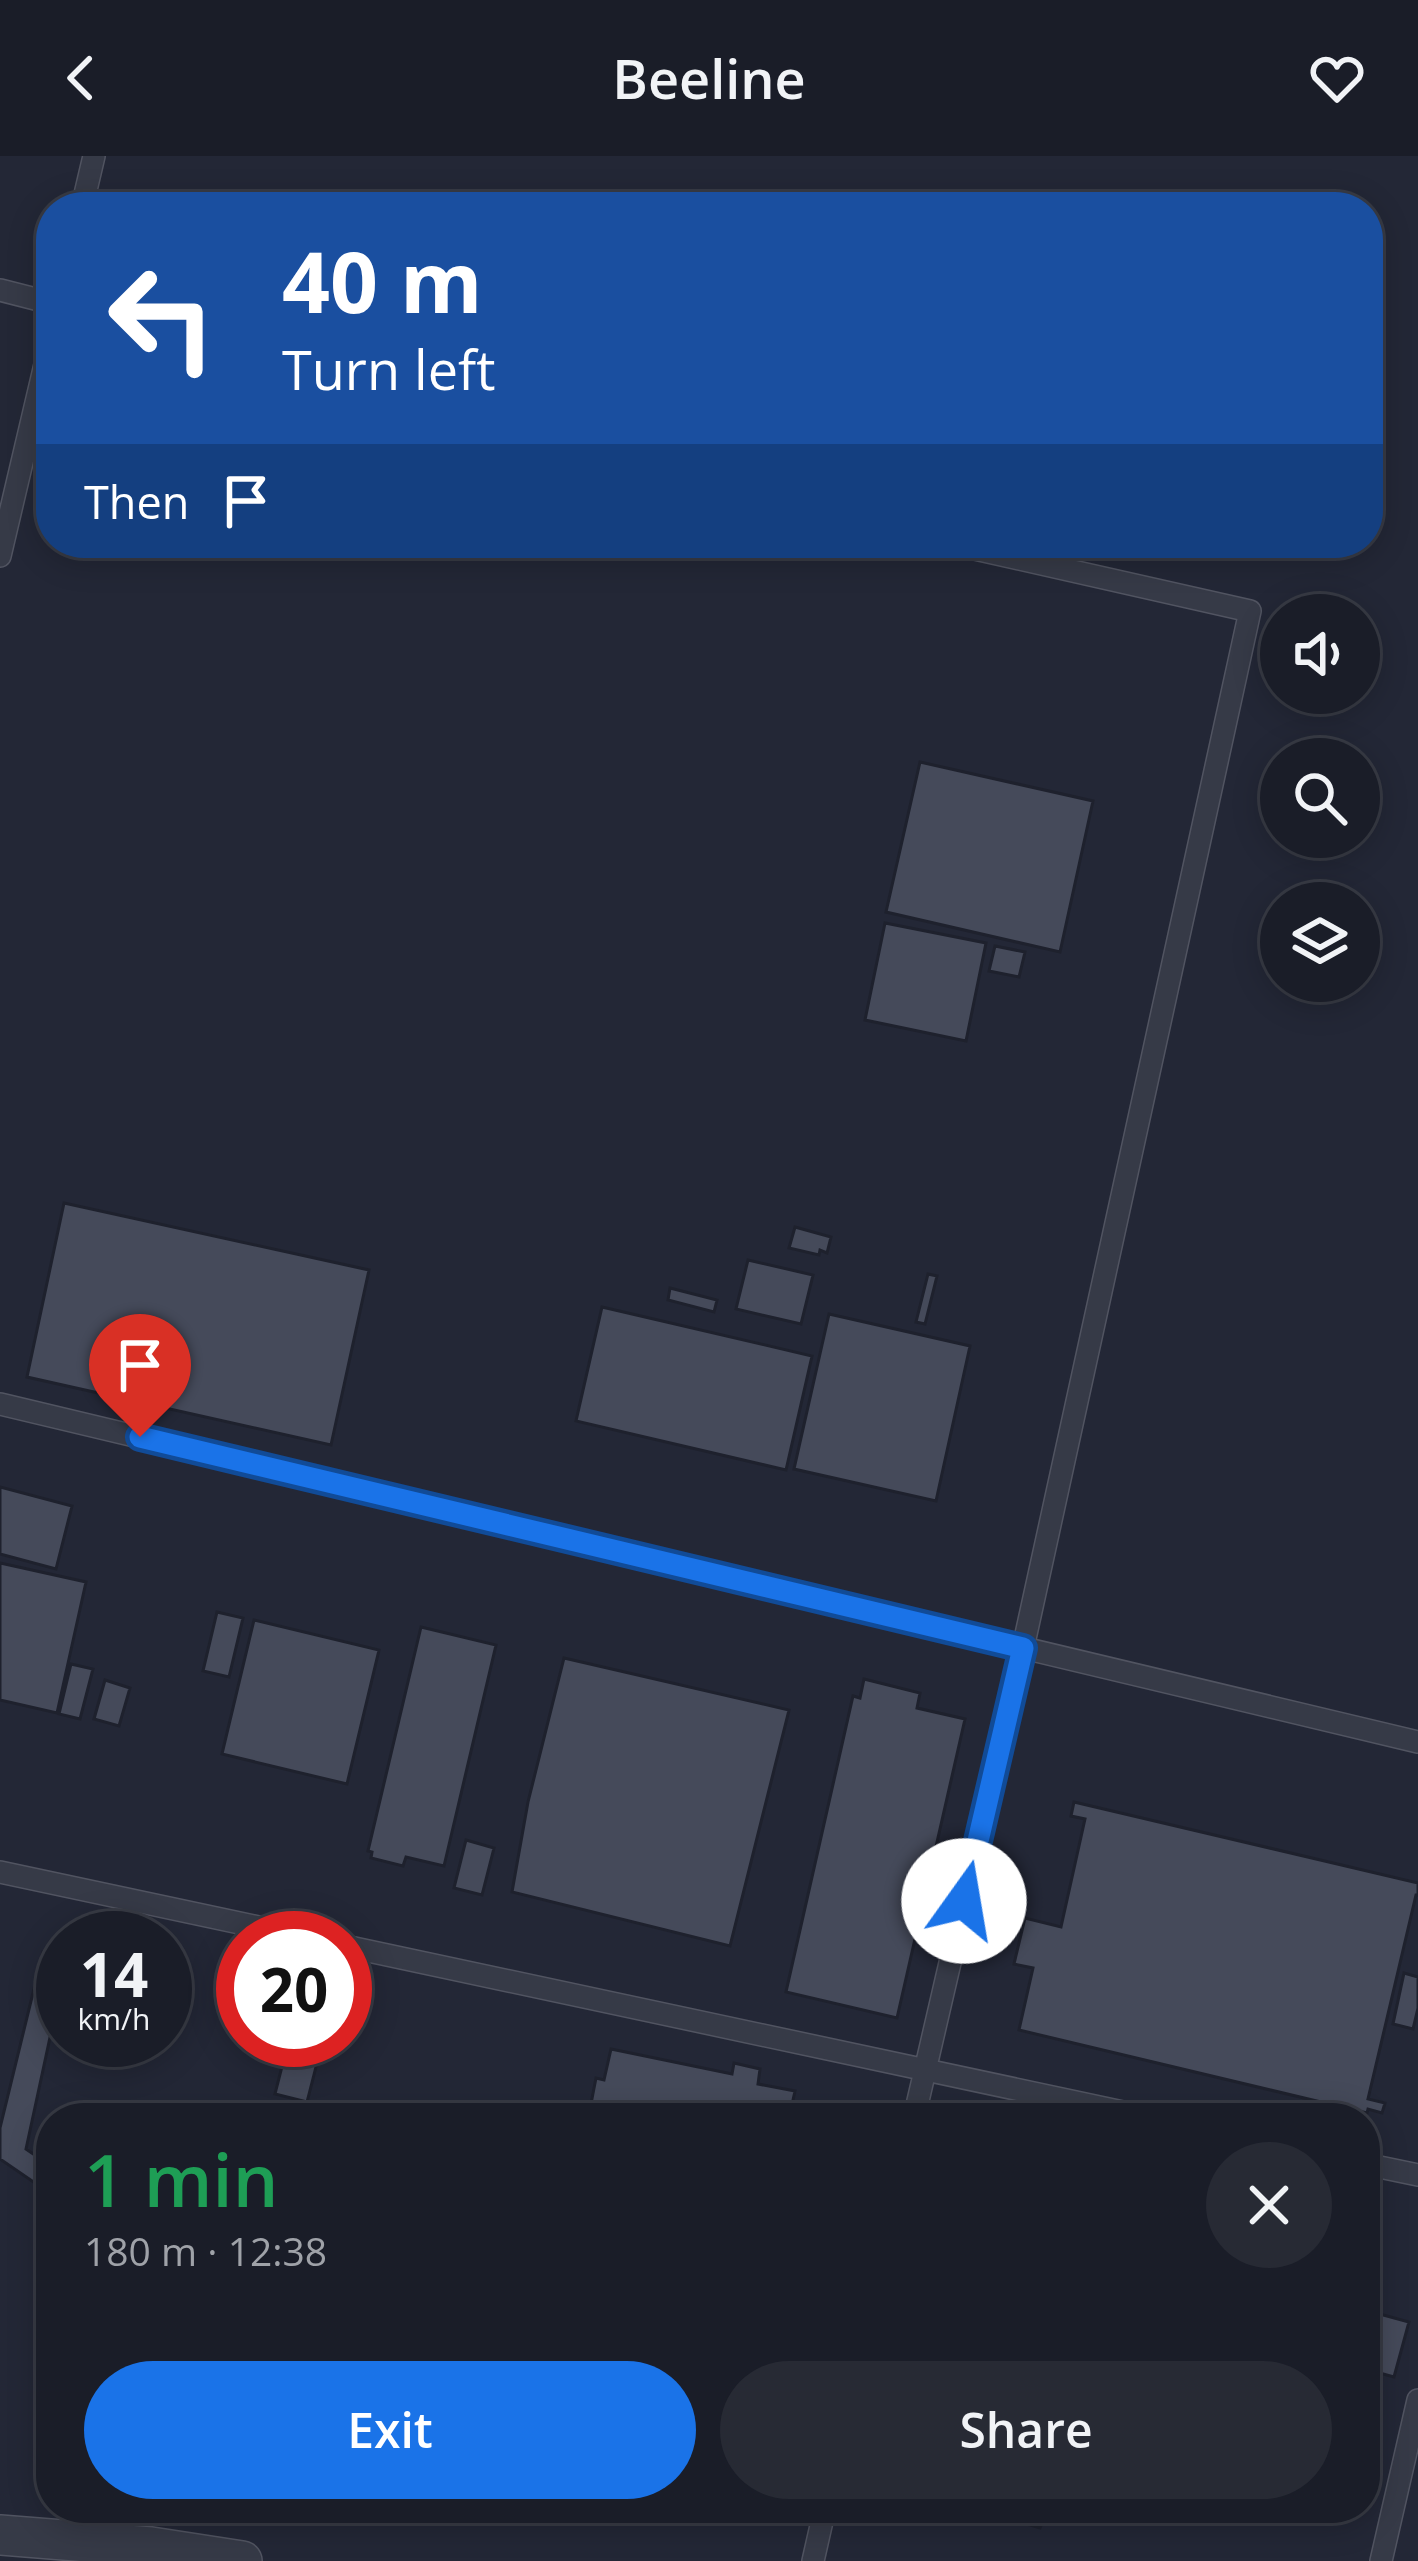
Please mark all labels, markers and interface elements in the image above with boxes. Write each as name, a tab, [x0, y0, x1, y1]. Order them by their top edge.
text: Beeline	[612, 41, 806, 115]
icon: back	[48, 45, 114, 111]
icon: heart	[1304, 45, 1370, 111]
text: 40 m	[282, 223, 482, 338]
icon: left	[84, 240, 240, 396]
text: Turn left	[282, 332, 495, 406]
icon: arrive	[213, 468, 279, 534]
text: Then	[84, 471, 189, 532]
map controls	[1260, 594, 1380, 1002]
button: sound	[1260, 594, 1380, 714]
button: search	[1260, 738, 1380, 858]
button: layers	[1260, 882, 1380, 1002]
pin	[89, 1314, 191, 1437]
icon: arrive	[107, 1332, 173, 1398]
position arrow	[901, 1838, 1027, 1964]
speed limit sign: 20	[216, 1911, 372, 2067]
text: 14	[80, 1933, 148, 2015]
text: km/h	[78, 1998, 150, 2039]
text: 1 min	[84, 2130, 278, 2228]
button: close	[1206, 2142, 1332, 2268]
text: 180 m · 12:38	[84, 2224, 327, 2277]
button: Exit	[84, 2361, 696, 2499]
button: Share	[720, 2361, 1332, 2499]

